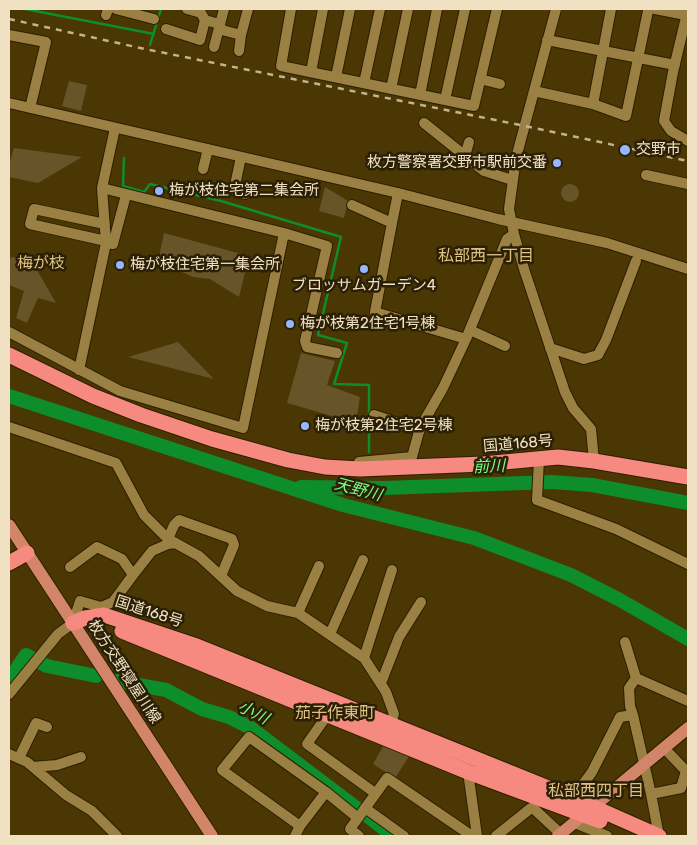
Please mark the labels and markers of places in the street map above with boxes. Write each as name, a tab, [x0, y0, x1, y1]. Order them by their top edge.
place label: 交野市	[636, 141, 681, 159]
marker: 交野市	[618, 143, 632, 157]
place label: 枚方警察署交野市駅前交番	[367, 154, 547, 172]
marker: 枚方警察署交野市駅前交番	[551, 157, 563, 169]
place label: 梅が枝住宅第二集会所	[169, 182, 319, 200]
marker: 梅が枝住宅第二集会所	[153, 185, 165, 197]
place label: 梅が枝住宅第一集会所	[130, 256, 280, 274]
marker: 梅が枝住宅第一集会所	[114, 259, 126, 271]
marker: ブロッサムガーデン4	[358, 263, 370, 275]
place label: ブロッサムガーデン4	[292, 277, 436, 295]
place label: 梅が枝第2住宅1号棟	[300, 315, 435, 333]
marker: 梅が枝第2住宅1号棟	[284, 318, 296, 330]
place label: 梅が枝第2住宅2号棟	[315, 417, 453, 435]
marker: 梅が枝第2住宅2号棟	[299, 420, 311, 432]

